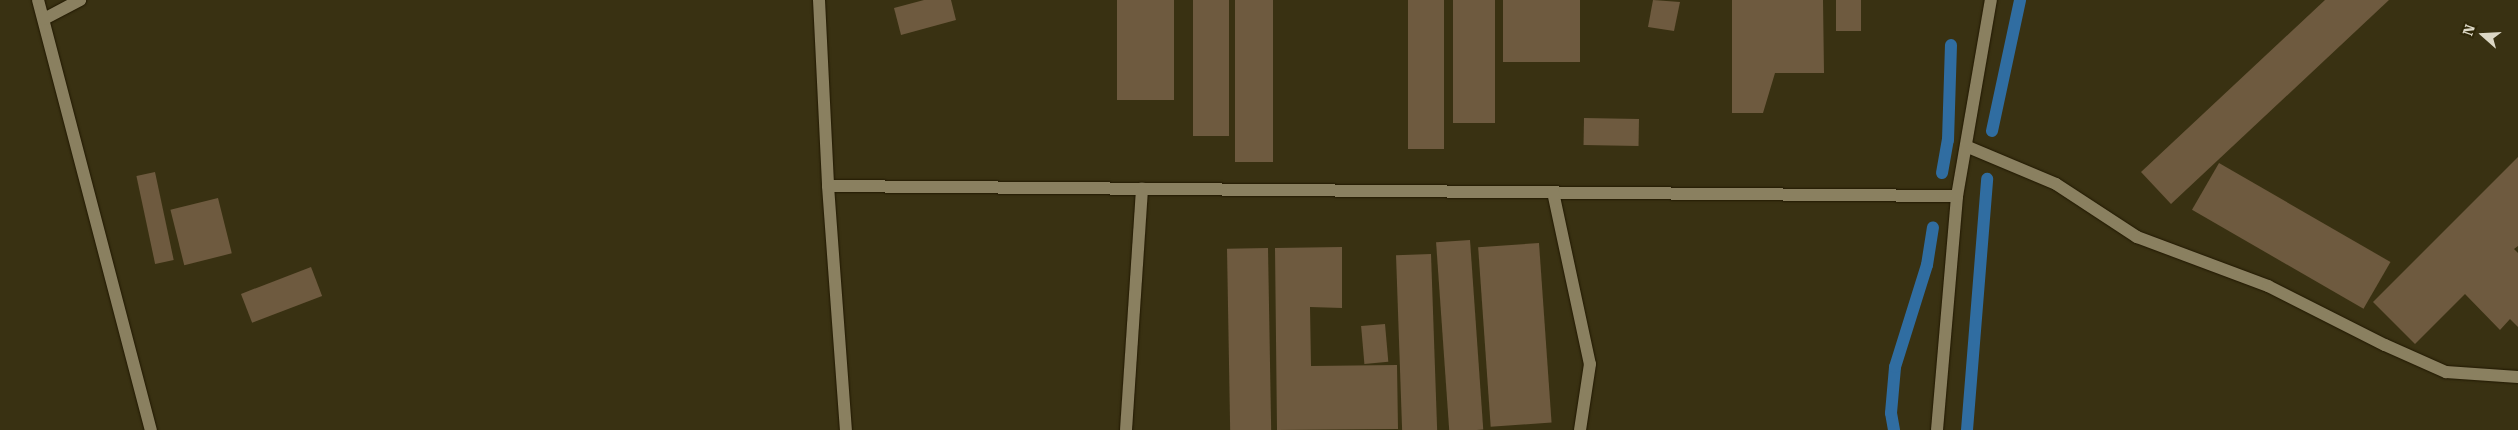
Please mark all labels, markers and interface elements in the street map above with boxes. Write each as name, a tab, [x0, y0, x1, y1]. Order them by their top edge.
north arrow	[2458, 10, 2508, 60]
text: N	[2459, 22, 2478, 38]

